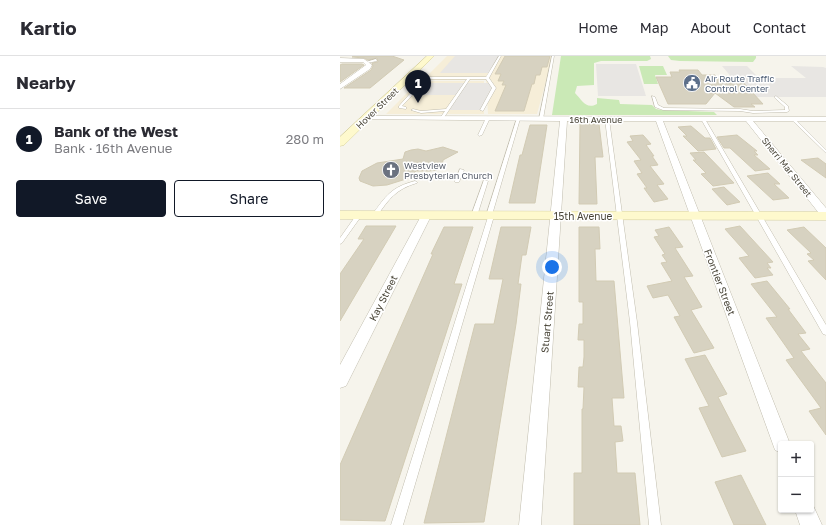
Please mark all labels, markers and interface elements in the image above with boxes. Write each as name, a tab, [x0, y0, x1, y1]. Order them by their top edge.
text: Kartio	[20, 16, 77, 39]
text: Home	[578, 19, 618, 36]
text: Map	[640, 19, 668, 36]
text: About	[690, 19, 731, 36]
text: Contact	[753, 19, 806, 36]
pin: 1	[405, 70, 431, 103]
text: Nearby	[16, 72, 76, 93]
public building icon: Air Route Traffic Control Center	[682, 73, 702, 93]
place label: Air Route Traffic Control Center	[705, 73, 774, 94]
street label: Hover Street	[354, 85, 401, 131]
street label: 16th Avenue	[570, 114, 622, 125]
text: Bank of the West	[54, 122, 178, 140]
text: 1	[26, 131, 32, 147]
text: 280 m	[286, 131, 324, 147]
street label: Sherri Mar Street	[760, 135, 815, 199]
text: Bank · 16th Avenue	[54, 140, 172, 156]
church icon: Westview Presbyterian Church	[381, 160, 401, 180]
place label: Westview Presbyterian Church	[404, 160, 493, 181]
button: Save	[16, 180, 166, 217]
button: Share	[174, 180, 324, 217]
street label: 15th Avenue	[554, 210, 612, 222]
street label: Frontier Street	[702, 247, 738, 317]
your location	[542, 257, 562, 277]
street label: Kay Street	[366, 273, 400, 323]
street label: Stuart Street	[538, 291, 556, 353]
map controls	[778, 441, 814, 513]
button: +	[778, 441, 814, 477]
button: −	[778, 477, 814, 513]

